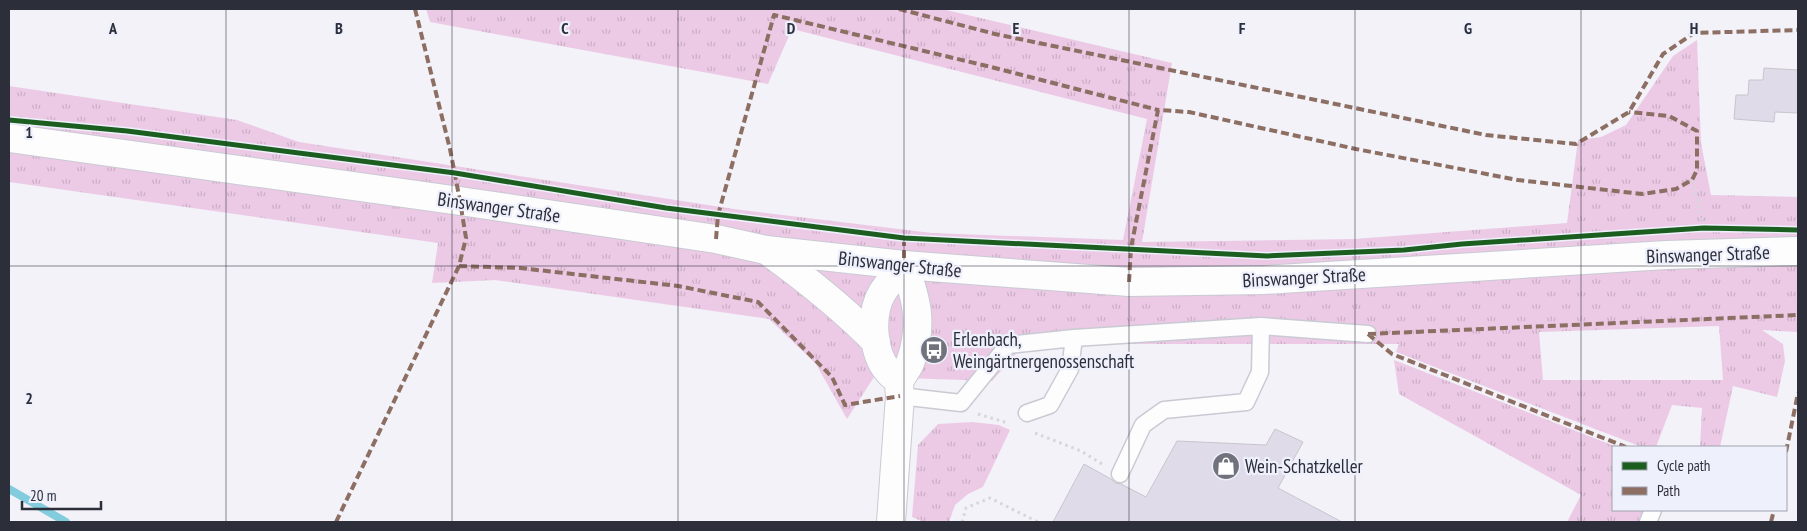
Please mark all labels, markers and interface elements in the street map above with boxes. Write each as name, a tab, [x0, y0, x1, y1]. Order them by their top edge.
text: A	[108, 18, 118, 38]
text: B	[335, 18, 343, 38]
text: C	[561, 18, 569, 38]
text: D	[787, 18, 796, 38]
text: E	[1013, 18, 1020, 38]
text: F	[1239, 18, 1246, 38]
text: G	[1464, 18, 1472, 38]
text: H	[1690, 18, 1698, 38]
text: 1	[25, 122, 33, 142]
street label: Binswanger Straße	[436, 187, 562, 228]
street label: Binswanger Straße	[1646, 240, 1770, 268]
street label: Binswanger Straße	[837, 246, 963, 282]
street label: Binswanger Straße	[1242, 262, 1366, 292]
place label: Erlenbach, Weingärtnergenossenschaft	[953, 327, 1135, 373]
bus stop icon: Erlenbach, Weingärtnergenossenschaft	[919, 335, 949, 365]
text: 2	[25, 388, 33, 408]
legend	[1612, 446, 1787, 511]
shop icon: Wein-Schatzkeller	[1211, 451, 1241, 481]
place label: Wein-Schatzkeller	[1245, 454, 1364, 478]
text: Cycle path	[1657, 456, 1710, 475]
scale bar	[22, 478, 101, 510]
text: Path	[1657, 481, 1680, 500]
text: 20 m	[30, 486, 56, 505]

